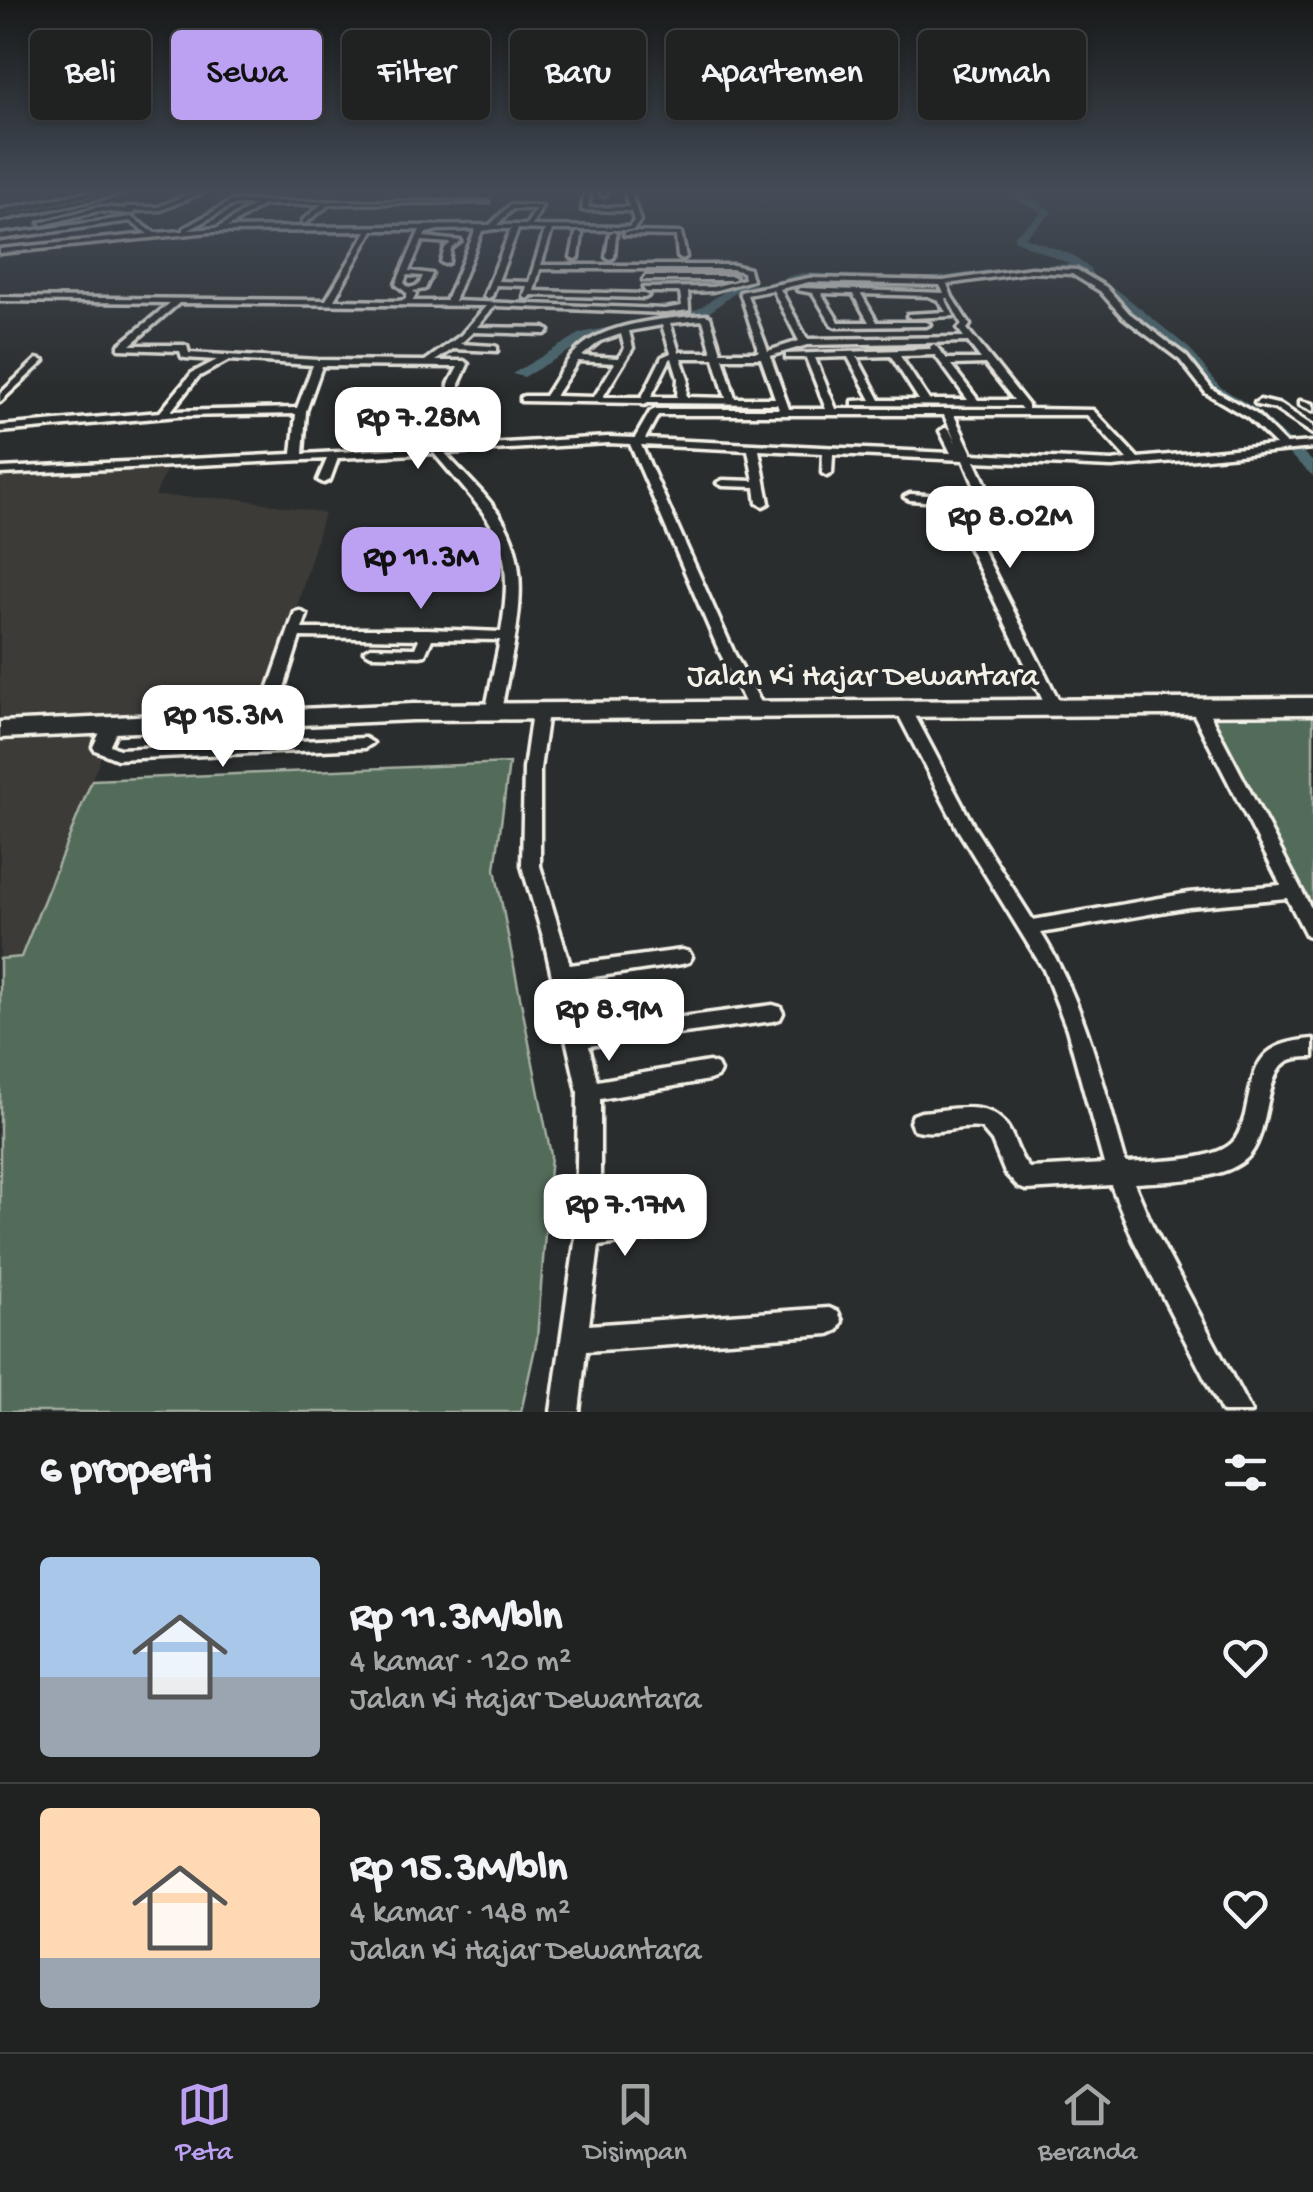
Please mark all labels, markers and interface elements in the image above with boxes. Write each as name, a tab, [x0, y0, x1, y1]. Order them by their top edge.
chip: Beli	[30, 30, 151, 120]
chip: Sewa	[171, 30, 322, 120]
chip: Filter	[342, 30, 490, 120]
chip: Baru	[510, 30, 646, 120]
chip: Apartemen	[666, 30, 898, 120]
chip: Rumah	[918, 30, 1086, 120]
pin: Rp 7.28M	[315, 387, 521, 472]
text: Rp 7.28M	[357, 400, 479, 438]
pin: Rp 8.02M	[907, 486, 1113, 571]
text: Rp 8.02M	[948, 499, 1072, 537]
pin: Rp 11.3M	[318, 527, 524, 612]
text: Rp 11.3M	[364, 540, 478, 578]
street label: Jalan Ki Hajar Dewantara	[687, 659, 1040, 697]
pin: Rp 15.3M	[120, 685, 326, 770]
text: Rp 15.3M	[164, 698, 282, 736]
pin: Rp 8.9M	[517, 979, 701, 1064]
text: Rp 8.9M	[556, 992, 662, 1030]
pin: Rp 7.17M	[522, 1174, 728, 1259]
text: Rp 7.17M	[566, 1187, 684, 1225]
icon: filters	[1218, 1445, 1273, 1500]
text: 6 properti	[40, 1448, 212, 1497]
text: Rp 11.3M/bln	[350, 1595, 562, 1644]
icon: home	[120, 1597, 240, 1717]
icon: heart	[1218, 1630, 1273, 1685]
text: 4 kamar · 120 m²	[350, 1644, 572, 1682]
text: Jalan Ki Hajar Dewantara	[350, 1682, 702, 1720]
text: Rp 15.3M/bln	[350, 1846, 567, 1895]
icon: home	[120, 1848, 240, 1968]
icon: heart	[1218, 1881, 1273, 1936]
text: 4 kamar · 148 m²	[350, 1895, 570, 1933]
text: Jalan Ki Hajar Dewantara	[350, 1933, 702, 1971]
tab: Peta	[176, 2077, 232, 2170]
tab: Disimpan	[584, 2077, 687, 2170]
tab: Beranda	[1038, 2077, 1137, 2170]

